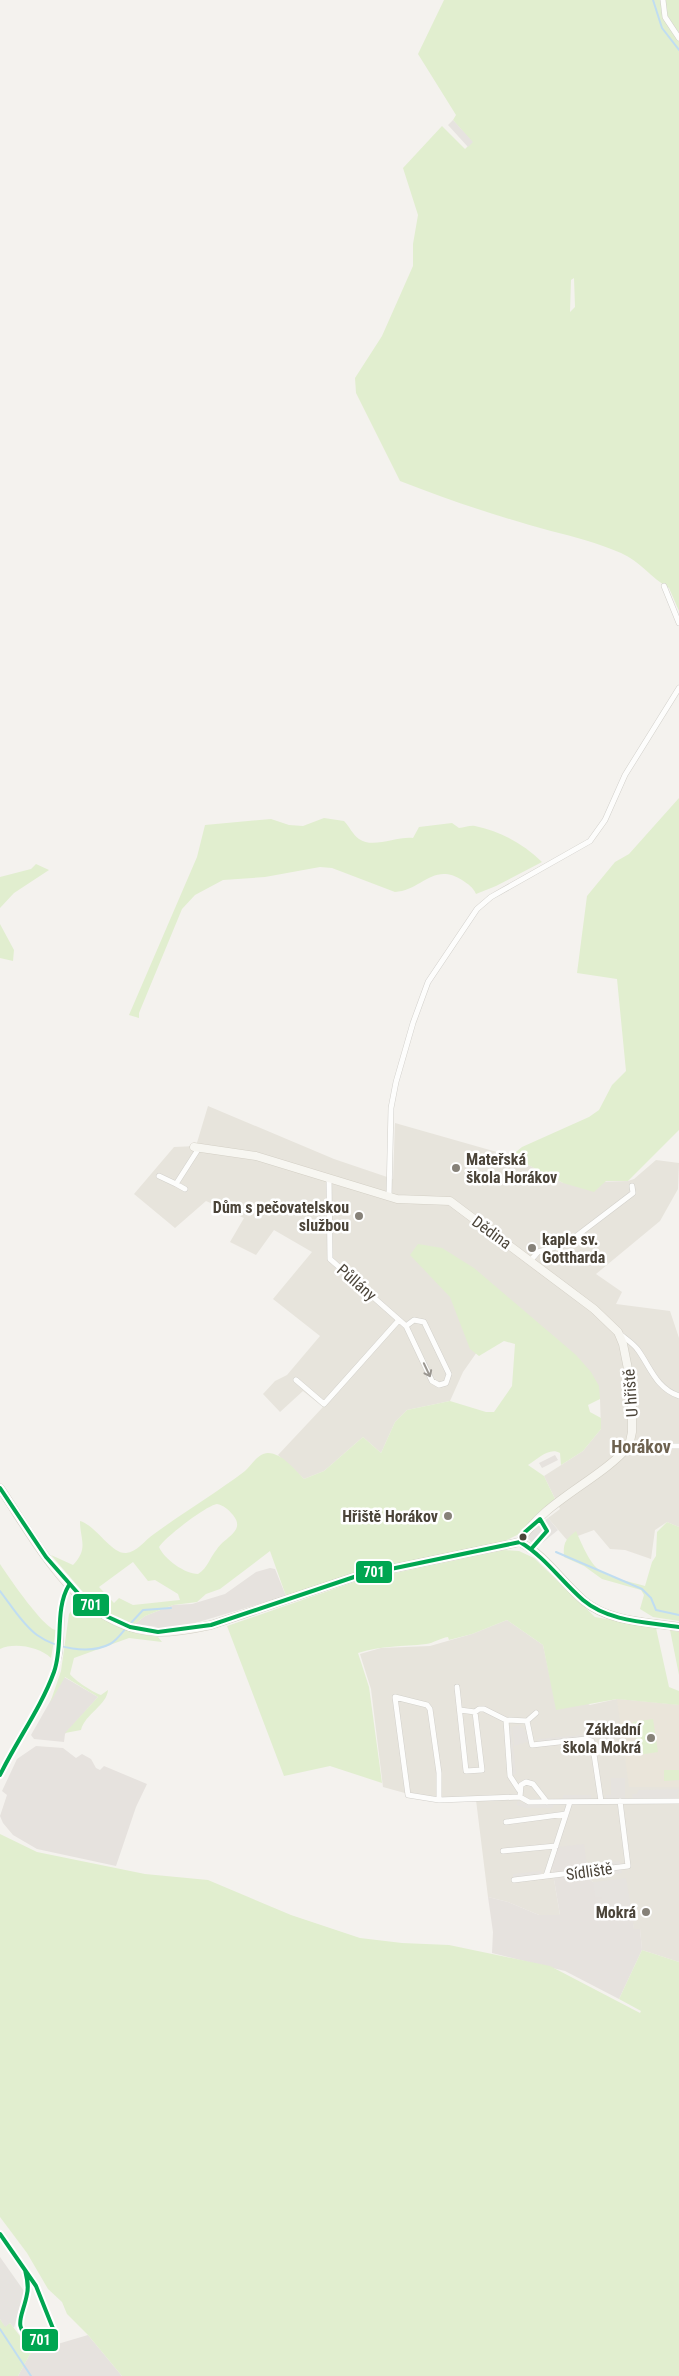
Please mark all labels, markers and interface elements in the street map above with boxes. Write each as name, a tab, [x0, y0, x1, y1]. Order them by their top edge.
place label: Mateřská škola Horákov	[466, 1150, 557, 1187]
marker: Mateřská škola Horákov	[450, 1162, 462, 1174]
place label: Dům s pečovatelskou službou	[213, 1198, 349, 1235]
marker: Dům s pečovatelskou službou	[353, 1210, 365, 1222]
street label: Dědina	[468, 1212, 515, 1253]
place label: kaple sv. Gottharda	[542, 1230, 606, 1267]
marker: kaple sv. Gottharda	[526, 1242, 538, 1254]
street label: Půllány	[333, 1260, 381, 1305]
one-way arrow	[423, 1362, 432, 1377]
street label: U hřiště	[619, 1368, 642, 1418]
district label: Horákov	[611, 1436, 671, 1457]
place label: Hřiště Horákov	[342, 1507, 438, 1526]
marker: Hřiště Horákov	[442, 1510, 454, 1522]
unlabelled marker	[518, 1532, 528, 1542]
line badge: 701	[355, 1560, 393, 1584]
text: 701	[363, 1564, 385, 1580]
line badge: 701	[72, 1593, 110, 1617]
text: 701	[80, 1597, 102, 1613]
place label: Základní škola Mokrá	[563, 1720, 643, 1757]
marker: Základní škola Mokrá	[645, 1732, 657, 1744]
street label: Sídliště	[565, 1859, 614, 1884]
place label: Mokrá	[596, 1903, 636, 1922]
marker: Mokrá	[640, 1906, 652, 1918]
line badge: 701	[21, 2328, 59, 2352]
text: 701	[29, 2332, 51, 2348]

